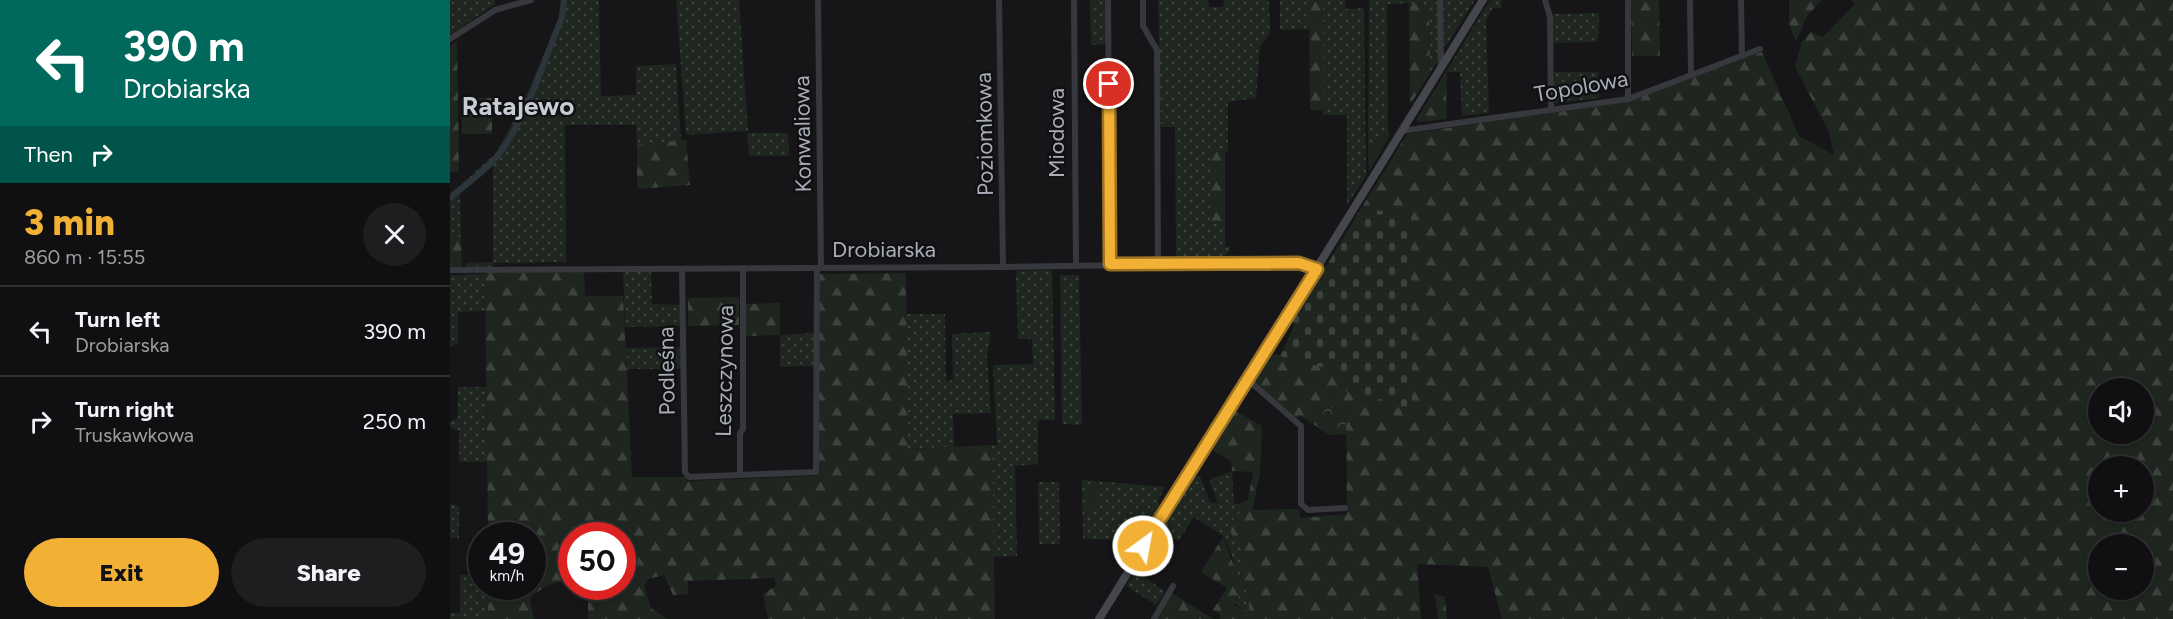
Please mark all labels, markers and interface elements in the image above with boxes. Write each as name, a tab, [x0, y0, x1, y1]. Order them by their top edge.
text: 390 m	[123, 21, 245, 72]
icon: left	[24, 24, 102, 102]
pin	[1083, 58, 1134, 109]
street label: Topolowa	[1532, 65, 1630, 108]
icon: arrive	[1092, 67, 1125, 100]
text: Drobiarska	[123, 72, 251, 105]
street label: Poziomkowa	[970, 72, 999, 196]
street label: Konwaliowa	[788, 75, 817, 193]
street label: Miodowa	[1043, 88, 1070, 178]
district label: Ratajewo	[462, 90, 574, 122]
icon: right	[85, 138, 118, 171]
text: Then	[24, 141, 73, 168]
text: 3 min	[24, 201, 115, 244]
button: close	[363, 203, 426, 266]
street label: Drobiarska	[832, 236, 936, 263]
text: 860 m · 15:55	[24, 245, 145, 269]
street label: Leszczynowa	[710, 305, 739, 437]
text: Turn left	[75, 306, 161, 333]
icon: left	[24, 315, 57, 348]
text: 390 m	[363, 318, 426, 345]
street label: Podleśna	[652, 326, 681, 416]
text: Drobiarska	[75, 333, 169, 357]
map controls	[2088, 378, 2154, 600]
button: sound	[2088, 378, 2154, 444]
text: Turn right	[75, 396, 174, 423]
icon: right	[24, 405, 57, 438]
text: 250 m	[363, 408, 426, 435]
text: Truskawkowa	[75, 423, 194, 447]
button: +	[2088, 456, 2154, 522]
position arrow	[1111, 514, 1175, 578]
speed limit sign: 50	[558, 522, 636, 600]
button: −	[2088, 534, 2154, 600]
text: 49	[489, 535, 525, 572]
button: Exit	[24, 538, 219, 607]
button: Share	[231, 538, 426, 607]
text: km/h	[490, 567, 524, 585]

